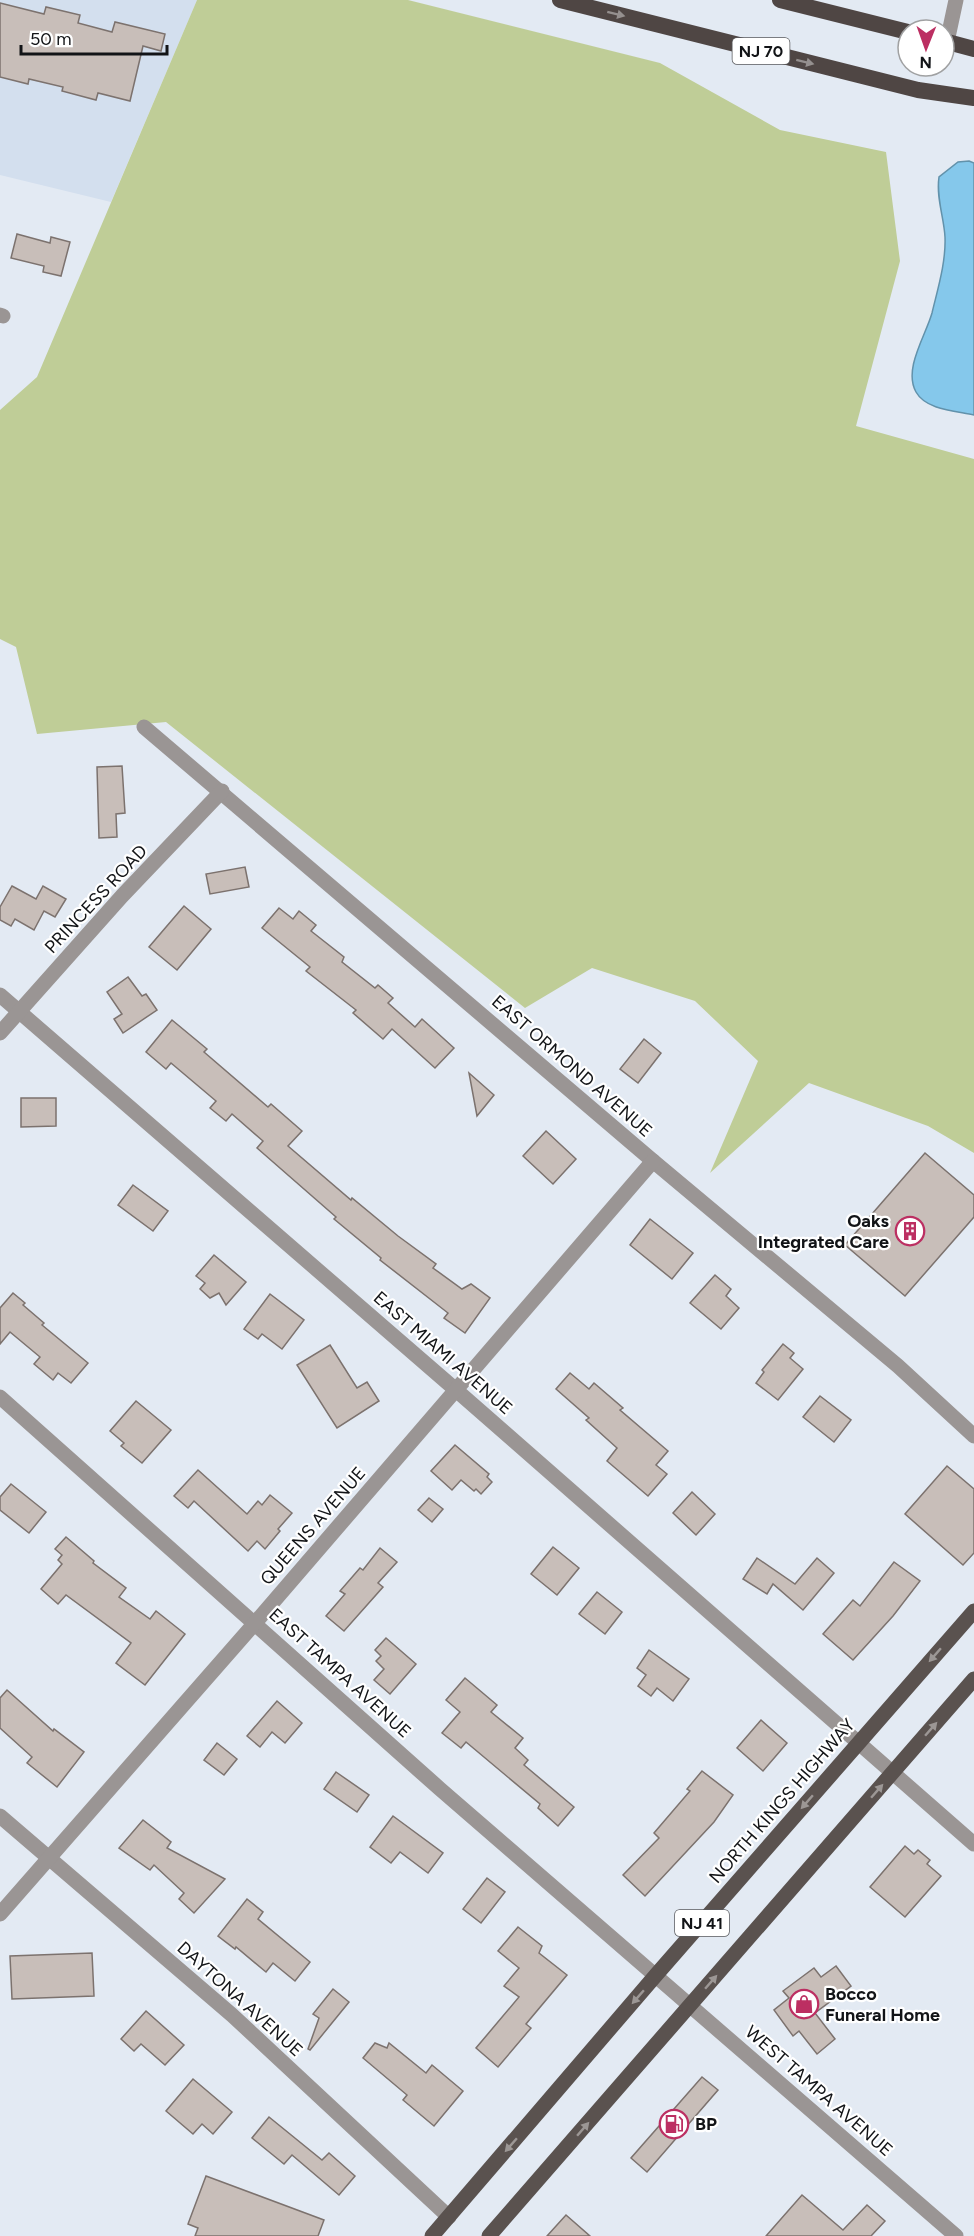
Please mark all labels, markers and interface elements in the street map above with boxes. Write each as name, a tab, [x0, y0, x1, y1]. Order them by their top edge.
one-way arrow	[607, 10, 626, 20]
scale bar	[21, 18, 166, 56]
north arrow	[896, 18, 956, 78]
text: 50 m	[30, 28, 72, 50]
road number: NJ 70	[732, 38, 789, 64]
text: N	[919, 53, 932, 72]
one-way arrow	[796, 57, 815, 67]
street label: PRINCESS ROAD	[40, 840, 152, 958]
street label: EAST ORMOND AVENUE	[487, 990, 657, 1142]
place label: Oaks Integrated Care	[758, 1210, 890, 1253]
building icon: Oaks Integrated Care	[894, 1215, 926, 1247]
street label: EAST MIAMI AVENUE	[369, 1287, 517, 1419]
street label: QUEENS AVENUE	[256, 1462, 370, 1590]
street label: EAST TAMPA AVENUE	[265, 1603, 415, 1743]
one-way arrow	[928, 1648, 942, 1663]
street label: NORTH KINGS HIGHWAY	[704, 1714, 860, 1888]
one-way arrow	[924, 1722, 937, 1737]
one-way arrow	[870, 1784, 883, 1799]
one-way arrow	[801, 1794, 814, 1809]
road number: NJ 41	[675, 1910, 729, 1936]
street label: DAYTONA AVENUE	[173, 1937, 307, 2061]
one-way arrow	[704, 1975, 717, 1990]
place label: Bocco Funeral Home	[825, 1983, 940, 2026]
shop icon: Bocco Funeral Home	[788, 1988, 820, 2020]
one-way arrow	[631, 1989, 644, 2005]
street label: WEST TAMPA AVENUE	[741, 2021, 897, 2161]
fuel station icon: BP	[658, 2108, 690, 2140]
place label: BP	[695, 2113, 717, 2135]
one-way arrow	[576, 2122, 589, 2137]
one-way arrow	[504, 2137, 517, 2153]

